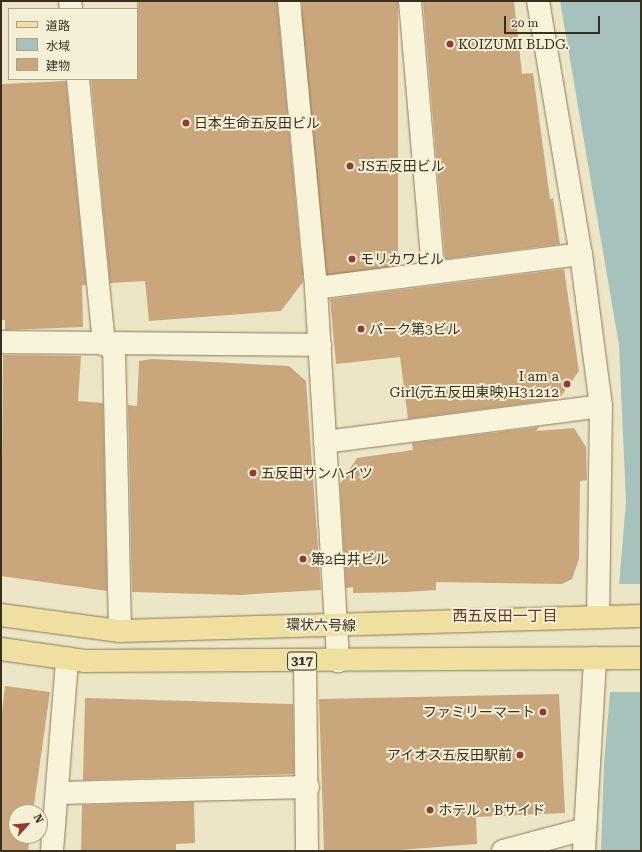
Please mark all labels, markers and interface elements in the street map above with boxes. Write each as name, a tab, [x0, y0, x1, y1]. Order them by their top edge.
legend	[8, 8, 138, 80]
scale bar	[506, 8, 602, 34]
text: 20 m	[511, 16, 538, 30]
text: 道路	[46, 19, 70, 33]
place label: KOIZUMI BLDG.	[458, 36, 569, 52]
text: 水域	[46, 39, 70, 53]
marker: KOIZUMI BLDG.	[445, 39, 455, 49]
text: 建物	[46, 59, 70, 73]
place label: 日本生命五反田ビル	[194, 115, 320, 131]
marker: 日本生命五反田ビル	[181, 118, 191, 128]
place label: JS五反田ビル	[358, 158, 445, 174]
marker: JS五反田ビル	[345, 161, 355, 171]
place label: モリカワビル	[360, 251, 444, 267]
marker: モリカワビル	[347, 254, 357, 264]
place label: パーク第3ビル	[369, 321, 461, 337]
marker: パーク第3ビル	[356, 324, 366, 334]
place label: I am a Girl(元五反田東映)H31212	[390, 368, 559, 400]
marker: I am a Girl(元五反田東映)H31212	[562, 379, 572, 389]
place label: 五反田サンハイツ	[261, 465, 373, 481]
marker: 五反田サンハイツ	[248, 468, 258, 478]
place label: 第2白井ビル	[311, 551, 389, 567]
marker: 第2白井ビル	[298, 554, 308, 564]
district label: 西五反田一丁目	[453, 608, 557, 626]
street label: 環状六号線	[286, 616, 356, 634]
road number: 317	[287, 650, 317, 672]
place label: ファミリーマート	[423, 704, 535, 720]
marker: ファミリーマート	[538, 707, 548, 717]
place label: アイオス五反田駅前	[386, 747, 512, 763]
marker: アイオス五反田駅前	[515, 750, 525, 760]
place label: ホテル・Bサイド	[438, 802, 545, 818]
north arrow	[8, 804, 48, 844]
marker: ホテル・Bサイド	[425, 805, 435, 815]
text: N	[31, 812, 46, 826]

